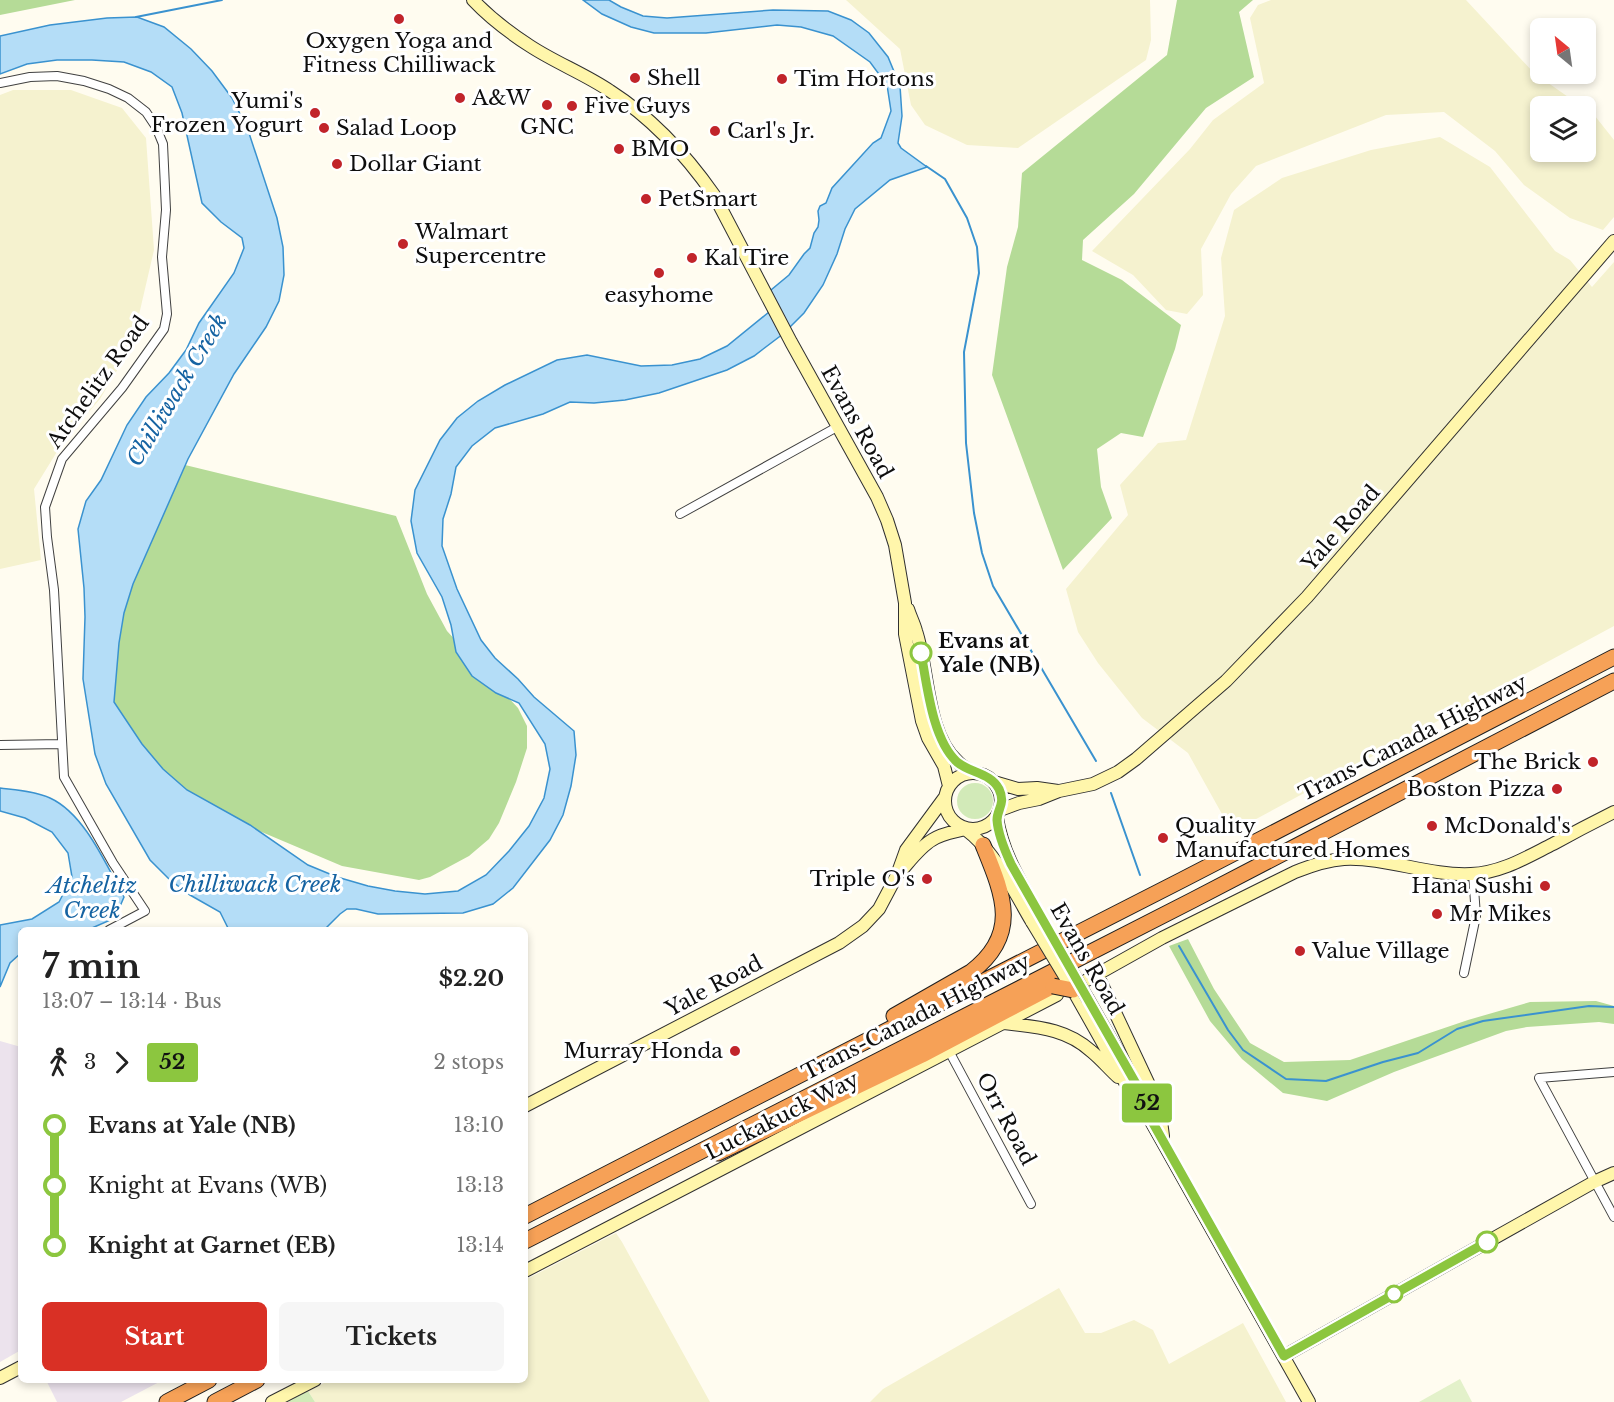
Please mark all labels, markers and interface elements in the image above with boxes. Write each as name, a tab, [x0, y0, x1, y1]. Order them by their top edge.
marker: Oxygen Yoga and Fitness Chilliwack	[392, 12, 406, 26]
north arrow	[1530, 18, 1596, 84]
map controls	[1530, 18, 1596, 162]
place label: Oxygen Yoga and Fitness Chilliwack	[302, 28, 496, 78]
place label: Shell	[647, 65, 701, 91]
place label: Tim Hortons	[794, 66, 934, 92]
marker: Shell	[628, 71, 642, 85]
marker: Tim Hortons	[775, 72, 789, 86]
place label: A&W	[471, 85, 531, 111]
place label: Yumi's Frozen Yogurt	[151, 88, 303, 138]
marker: A&W	[453, 91, 467, 105]
place label: Five Guys	[584, 93, 691, 119]
button: layers	[1530, 96, 1596, 162]
marker: GNC	[540, 98, 554, 112]
marker: Five Guys	[565, 99, 579, 113]
marker: Yumi's Frozen Yogurt	[308, 106, 322, 120]
place label: GNC	[520, 114, 574, 140]
place label: Salad Loop	[336, 115, 457, 141]
place label: Carl's Jr.	[727, 118, 815, 144]
marker: Salad Loop	[317, 121, 331, 135]
marker: Carl's Jr.	[708, 124, 722, 138]
place label: BMO	[631, 136, 689, 162]
marker: BMO	[612, 142, 626, 156]
place label: Dollar Giant	[349, 151, 482, 177]
marker: Dollar Giant	[330, 157, 344, 171]
place label: PetSmart	[658, 186, 757, 212]
marker: PetSmart	[639, 192, 653, 206]
place label: Walmart Supercentre	[414, 219, 546, 269]
marker: Walmart Supercentre	[396, 237, 410, 251]
place label: Kal Tire	[704, 245, 789, 271]
marker: Kal Tire	[685, 251, 699, 265]
marker: easyhome	[652, 266, 666, 280]
place label: easyhome	[604, 282, 714, 308]
water label: Chilliwack Creek	[121, 309, 233, 471]
street label: Atchelitz Road	[41, 311, 155, 454]
street label: Evans Road	[815, 361, 899, 483]
street label: Yale Road	[1296, 480, 1386, 577]
place label: Evans at Yale (NB)	[937, 628, 1040, 678]
marker: Evans at Yale (NB)	[910, 642, 932, 664]
street label: Trans-Canada Highway	[1295, 669, 1532, 807]
place label: The Brick	[1474, 749, 1581, 775]
marker: The Brick	[1586, 755, 1600, 769]
place label: Boston Pizza	[1407, 776, 1545, 802]
marker: Boston Pizza	[1550, 782, 1564, 796]
place label: Quality Manufactured Homes	[1175, 813, 1410, 863]
place label: McDonald's	[1444, 813, 1571, 839]
marker: McDonald's	[1425, 819, 1439, 833]
marker: Quality Manufactured Homes	[1156, 831, 1170, 845]
place label: Triple O's	[810, 866, 915, 892]
water label: Chilliwack Creek	[169, 871, 341, 898]
water label: Atchelitz Creek	[44, 872, 137, 924]
marker: Triple O's	[920, 872, 934, 886]
place label: Hana Sushi	[1411, 873, 1533, 899]
marker: Hana Sushi	[1538, 879, 1552, 893]
street label: Evans Road	[1044, 898, 1130, 1020]
place label: Mr Mikes	[1449, 901, 1551, 927]
marker: Mr Mikes	[1430, 907, 1444, 921]
place label: Value Village	[1311, 938, 1449, 964]
marker: Value Village	[1293, 944, 1307, 958]
text: 7 min	[42, 946, 140, 987]
street label: Trans-Canada Highway	[798, 948, 1035, 1086]
street label: Yale Road	[660, 950, 767, 1023]
text: $2.20	[439, 965, 504, 992]
text: 13:07 – 13:14 · Bus	[42, 989, 222, 1013]
place label: Murray Honda	[564, 1038, 723, 1064]
marker: Murray Honda	[728, 1044, 742, 1058]
icon: walk	[42, 1046, 75, 1079]
icon: forward	[105, 1046, 138, 1079]
text: 52	[159, 1049, 186, 1075]
text: 3	[84, 1050, 96, 1074]
text: 2 stops	[434, 1050, 504, 1074]
street label: Luckakuck Way	[701, 1066, 864, 1166]
street label: Orr Road	[971, 1068, 1041, 1170]
line badge: 52	[1120, 1084, 1174, 1122]
text: 52	[1134, 1090, 1160, 1116]
text: Evans at Yale (NB)	[88, 1112, 295, 1139]
text: 13:10	[454, 1113, 504, 1137]
text: Knight at Evans (WB)	[88, 1172, 327, 1199]
text: 13:13	[456, 1173, 504, 1197]
unlabelled marker	[1476, 1231, 1498, 1253]
text: Knight at Garnet (EB)	[88, 1232, 335, 1259]
text: 13:14	[456, 1233, 504, 1257]
unlabelled marker	[1385, 1285, 1403, 1303]
button: Start	[42, 1302, 267, 1371]
button: Tickets	[279, 1302, 504, 1371]

